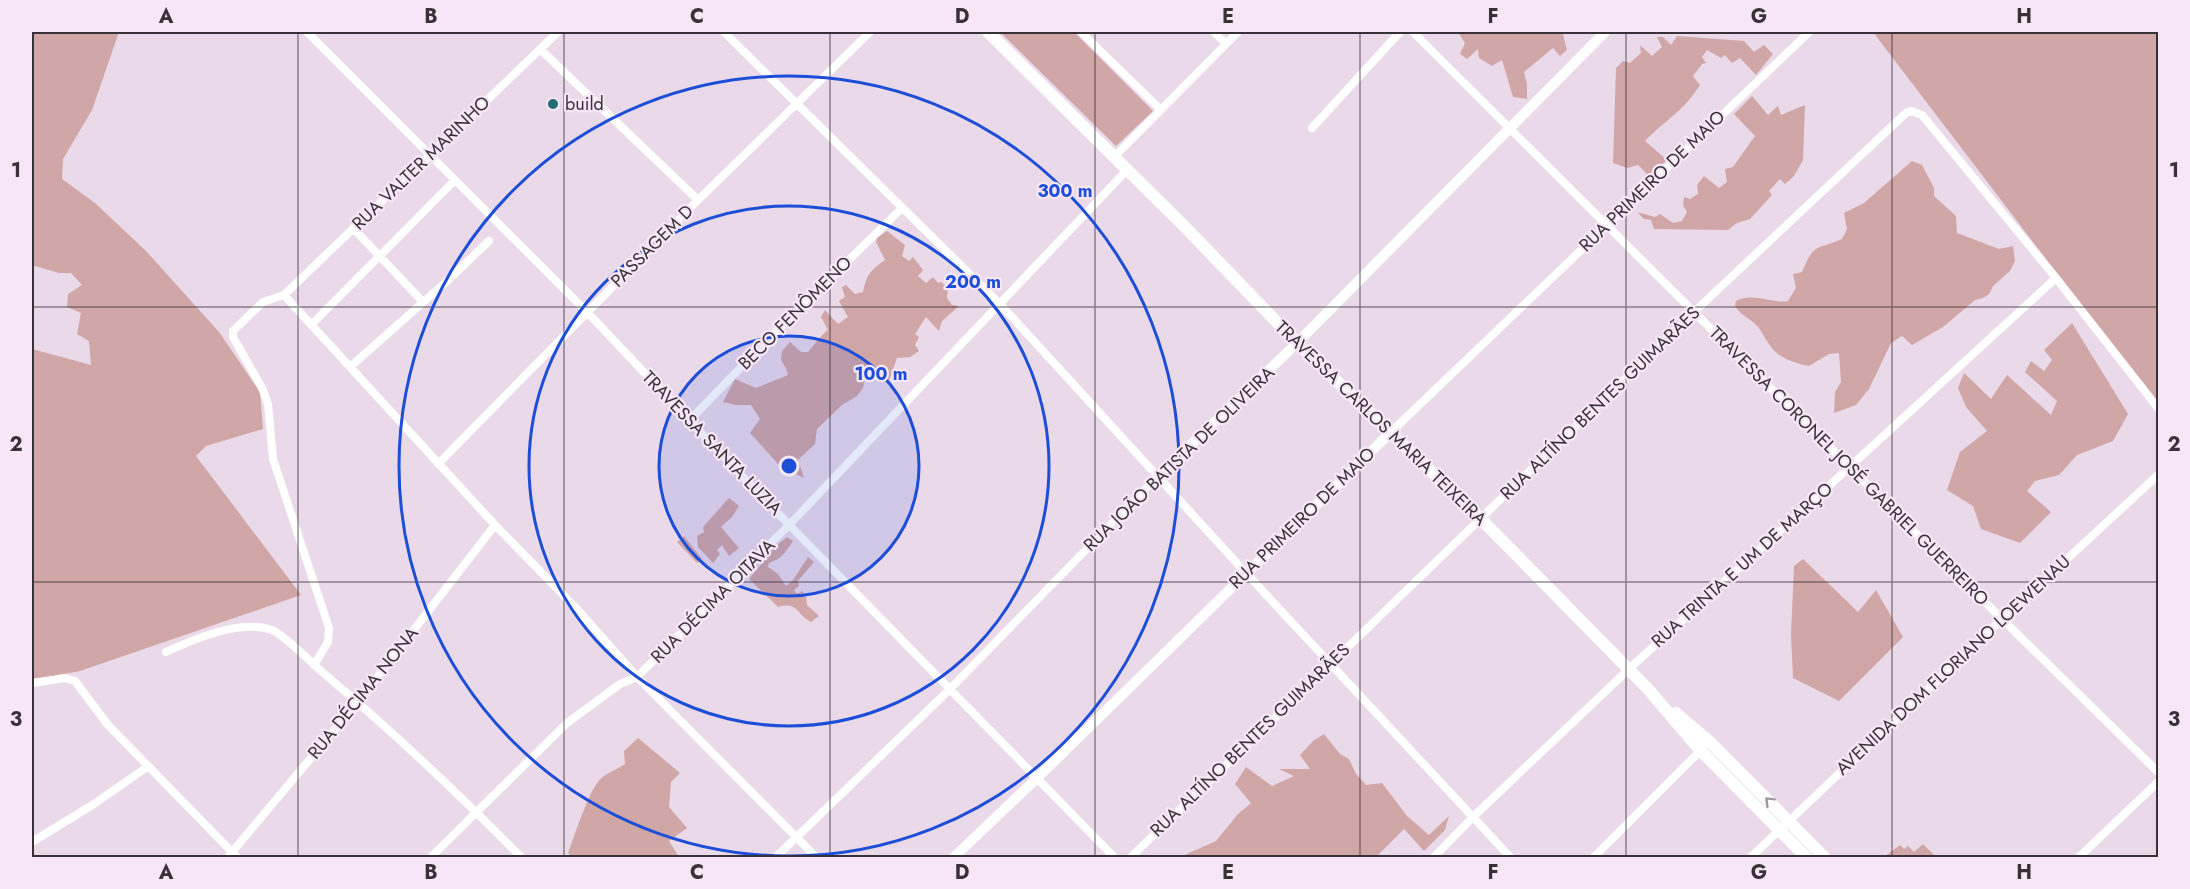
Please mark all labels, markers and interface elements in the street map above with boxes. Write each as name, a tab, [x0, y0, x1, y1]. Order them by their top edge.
text: A	[158, 2, 174, 31]
text: B	[424, 2, 438, 31]
text: C	[690, 2, 704, 31]
text: D	[955, 2, 969, 31]
text: E	[1222, 2, 1234, 31]
text: F	[1487, 2, 1499, 31]
text: G	[1751, 2, 1767, 31]
text: H	[2016, 2, 2032, 31]
street label: RUA VALTER MARINHO	[346, 90, 496, 236]
place label: build	[565, 91, 604, 117]
marker: build	[546, 97, 560, 111]
street label: RUA PRIMEIRO DE MAIO	[1573, 104, 1731, 258]
text: 1	[11, 156, 21, 185]
text: 1	[2169, 156, 2179, 185]
text: 300 m	[1037, 178, 1093, 204]
street label: PASSAGEM D	[605, 199, 699, 293]
street label: BECO FENÔMENO	[732, 250, 858, 376]
text: 200 m	[945, 269, 1001, 295]
street label: RUA ALTÍNO BENTES GUIMARÃES	[1494, 300, 1706, 506]
street label: TRAVESSA CARLOS MARIA TEIXEIRA	[1269, 314, 1493, 532]
street label: TRAVESSA CORONEL JOSÉ GABRIEL GUERREIRO	[1703, 320, 1995, 612]
street label: RUA JOÃO BATISTA DE OLIVEIRA	[1078, 360, 1281, 558]
text: 100 m	[854, 361, 908, 387]
street label: TRAVESSA SANTA LUZIA	[636, 365, 788, 521]
text: 2	[9, 430, 23, 459]
text: 2	[2167, 430, 2181, 459]
street label: RUA PRIMEIRO DE MAIO	[1223, 441, 1381, 595]
centre of rings	[779, 456, 799, 476]
street label: RUA TRINTA E UM DE MARÇO	[1645, 476, 1839, 654]
street label: RUA DÉCIMA OITAVA	[645, 533, 781, 669]
street label: AVENIDA DOM FLORIANO LOEWENAU	[1830, 549, 2076, 781]
street label: RUA DÉCIMA NONA	[301, 621, 425, 765]
street label: RUA ALTÍNO BENTES GUIMARÃES	[1144, 637, 1356, 843]
text: 3	[10, 705, 22, 734]
text: 3	[2168, 705, 2180, 734]
one-way arrow	[1765, 798, 1776, 809]
text: A	[158, 858, 174, 887]
text: B	[424, 858, 438, 887]
text: C	[690, 858, 704, 887]
text: D	[955, 858, 969, 887]
text: E	[1222, 858, 1234, 887]
text: F	[1487, 858, 1499, 887]
text: G	[1751, 858, 1767, 887]
text: H	[2016, 858, 2032, 887]

